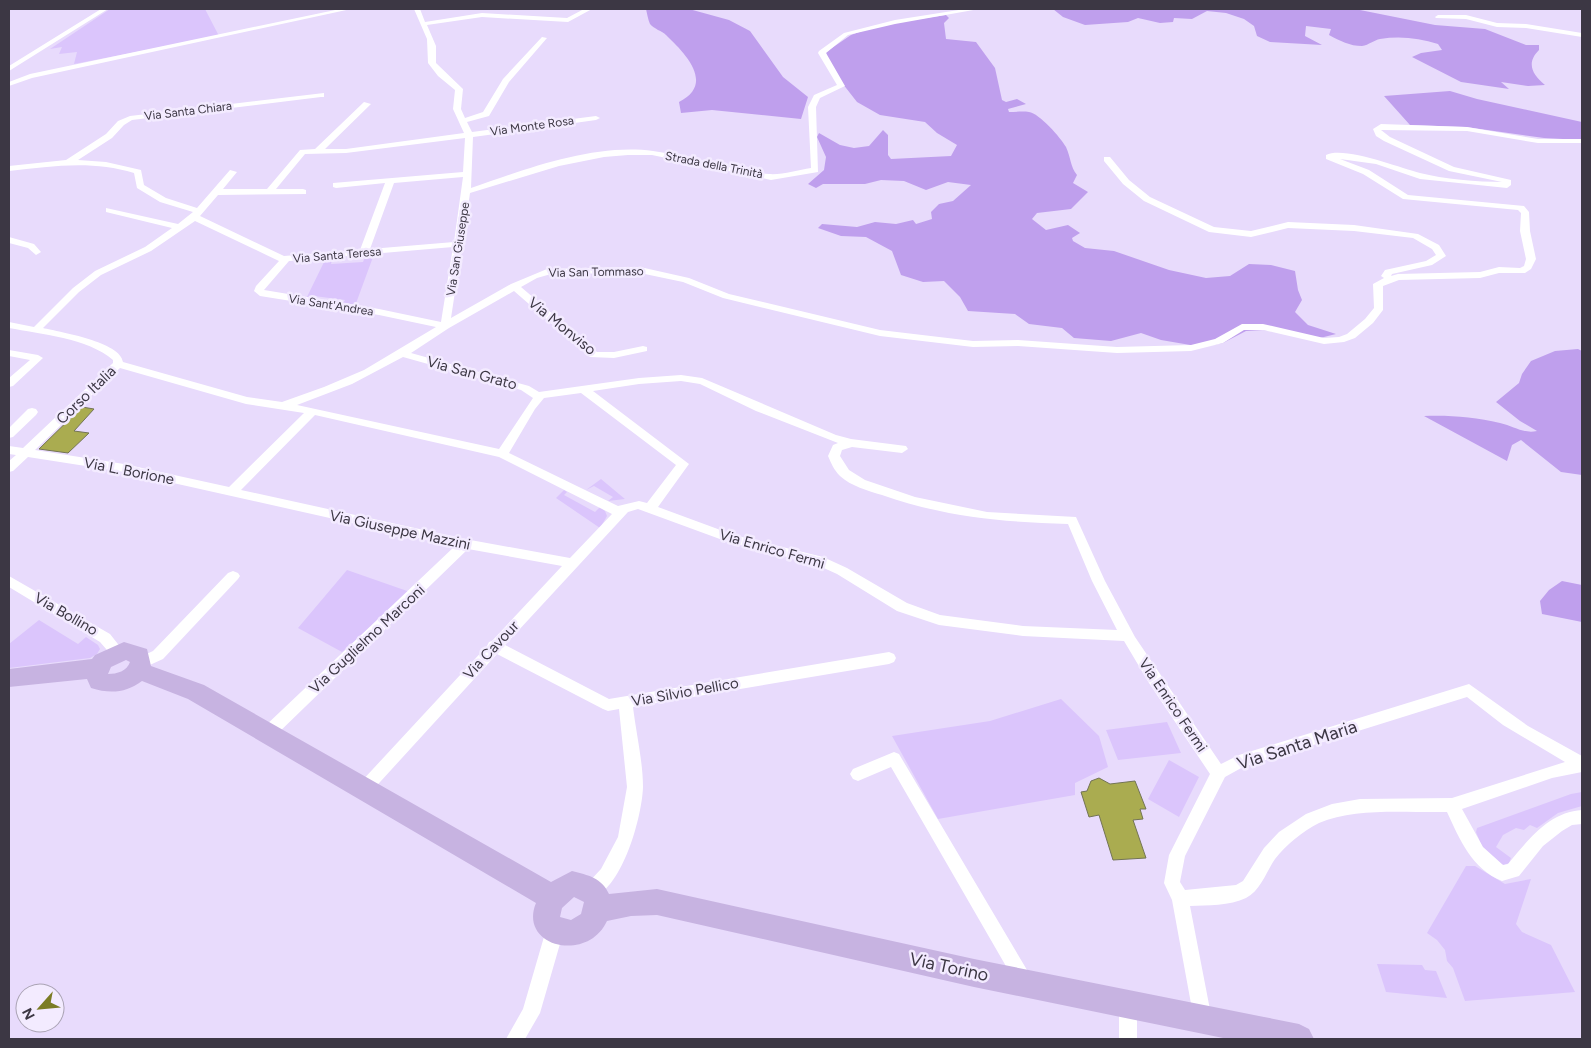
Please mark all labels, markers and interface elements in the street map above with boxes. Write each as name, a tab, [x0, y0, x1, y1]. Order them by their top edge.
street label: Via Santa Chiara	[143, 99, 233, 123]
street label: Via Monte Rosa	[489, 113, 575, 139]
street label: Strada della Trinità	[664, 149, 764, 181]
street label: Via San Giuseppe	[444, 201, 472, 297]
street label: Via Santa Teresa	[292, 244, 382, 266]
street label: Via San Tommaso	[548, 264, 644, 280]
street label: Via Sant'Andrea	[287, 291, 375, 319]
street label: Via Monviso	[525, 293, 600, 359]
street label: Via San Grato	[425, 352, 519, 394]
street label: Corso Italia	[52, 362, 120, 428]
street label: Via L. Borione	[82, 453, 176, 489]
street label: Via Giuseppe Mazzini	[328, 506, 472, 554]
street label: Via Enrico Fermi	[717, 525, 827, 573]
street label: Via Guglielmo Marconi	[306, 581, 428, 697]
street label: Via Bollino	[31, 589, 101, 640]
street label: Via Cavour	[459, 617, 523, 683]
street label: Via Enrico Fermi	[1135, 655, 1211, 755]
street label: Via Silvio Pellico	[630, 674, 740, 710]
street label: Via Santa Maria	[1234, 715, 1360, 775]
street label: Via Torino	[907, 948, 991, 986]
north arrow	[15, 983, 65, 1033]
text: N	[19, 1005, 39, 1022]

